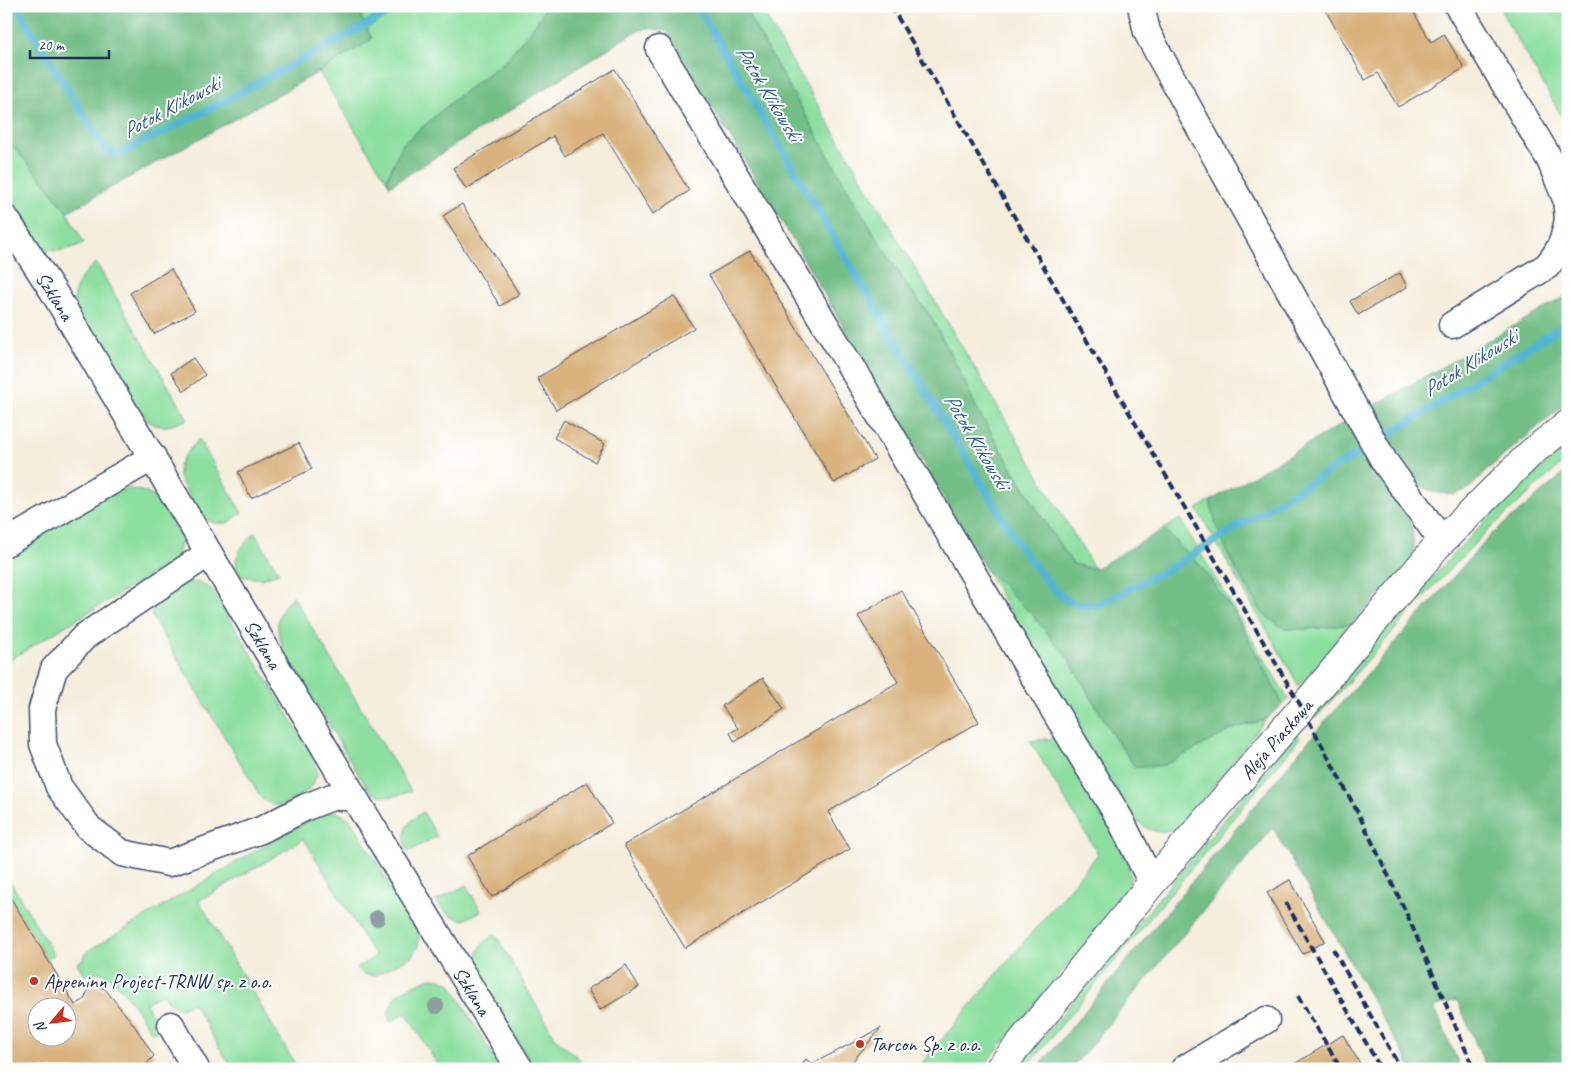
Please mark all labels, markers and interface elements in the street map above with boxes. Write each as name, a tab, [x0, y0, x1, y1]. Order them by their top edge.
scale bar	[30, 28, 109, 60]
text: 20 m	[38, 36, 65, 55]
water label: Potok Klikowski	[730, 41, 810, 150]
water label: Potok Klikowski	[118, 68, 229, 143]
street label: Szklana	[30, 267, 80, 327]
water label: Potok Klikowski	[1418, 321, 1526, 402]
water label: Potok Klikowski	[938, 389, 1018, 498]
street label: Szklana	[238, 615, 288, 675]
street label: Aleja Piaskowa	[1235, 693, 1319, 785]
street label: Szklana	[447, 962, 497, 1022]
place label: Appeninn Project-TRNW sp. z o.o.	[44, 969, 272, 994]
marker: Appeninn Project-TRNW sp. z o.o.	[28, 975, 40, 987]
north arrow	[28, 998, 78, 1048]
text: N	[30, 1018, 51, 1036]
place label: Tarcon Sp. z o.o.	[870, 1032, 981, 1057]
marker: Tarcon Sp. z o.o.	[854, 1038, 866, 1050]

